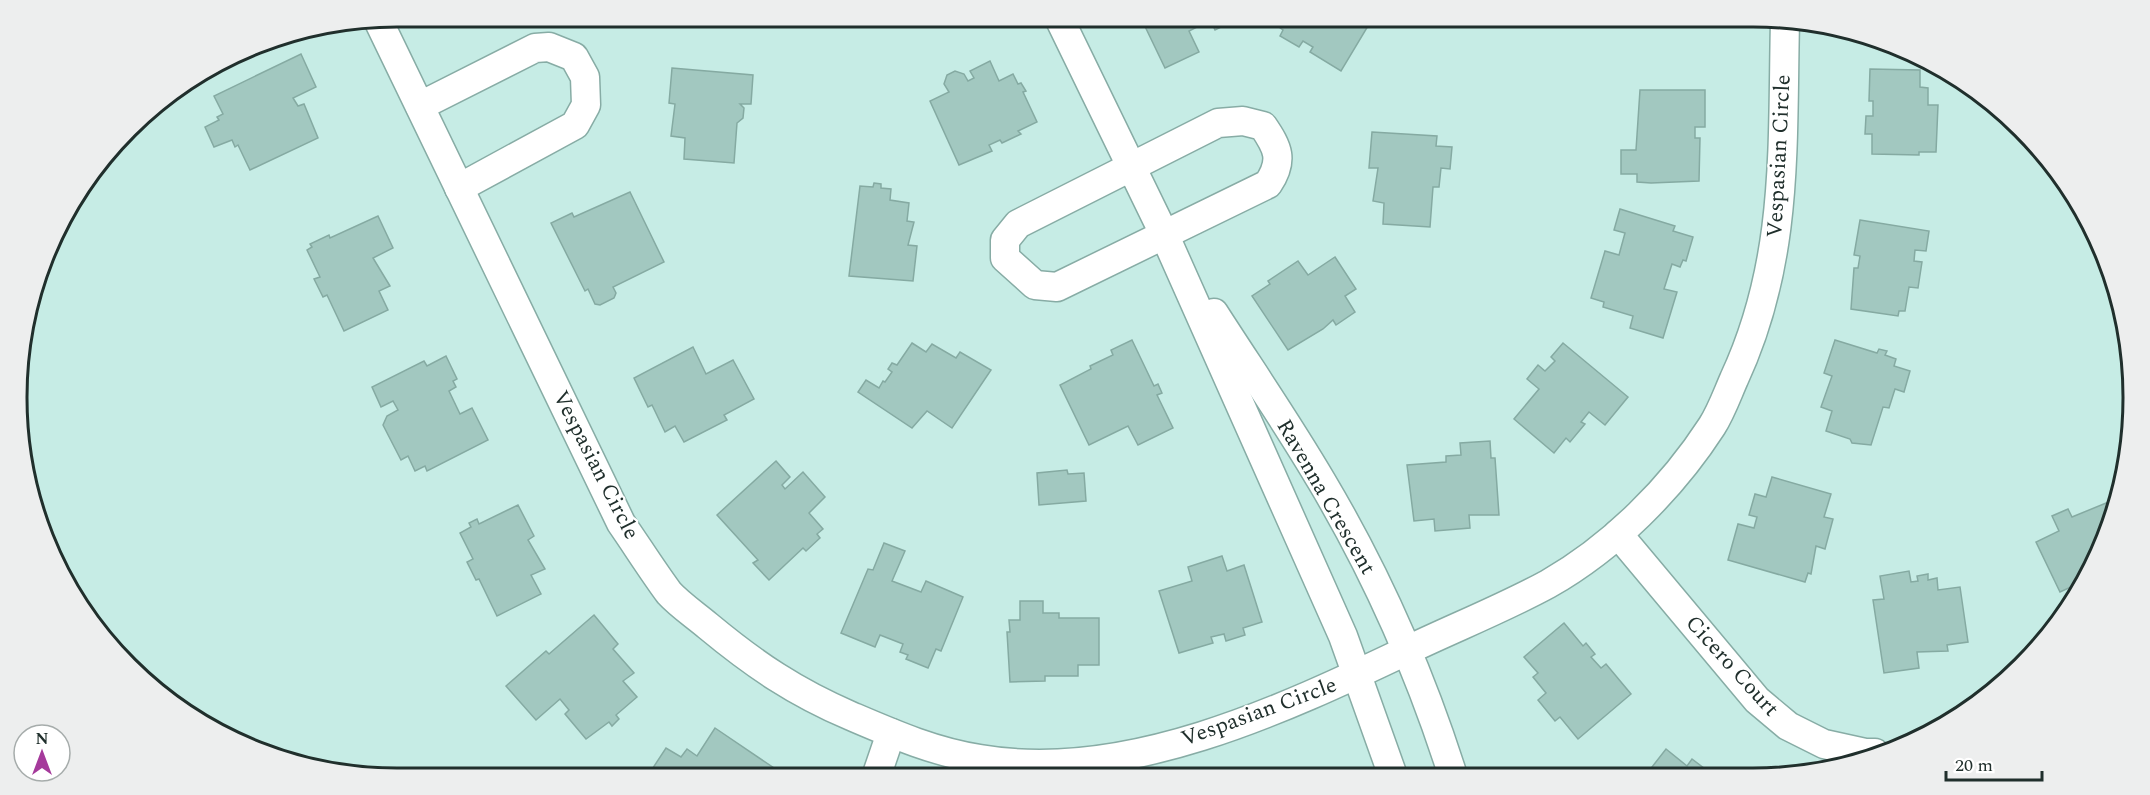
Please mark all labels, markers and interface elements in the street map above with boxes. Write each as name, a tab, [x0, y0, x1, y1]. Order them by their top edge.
street label: Vespasian Circle	[1758, 74, 1800, 238]
street label: Vespasian Circle	[544, 385, 648, 545]
street label: Ravenna Crescent	[1268, 413, 1384, 581]
street label: Cicero Court	[1677, 608, 1787, 724]
street label: Vespasian Circle	[1177, 669, 1341, 755]
north arrow	[12, 723, 72, 783]
text: N	[35, 727, 49, 751]
scale bar	[1946, 744, 2042, 782]
text: 20 m	[1955, 752, 1993, 779]

